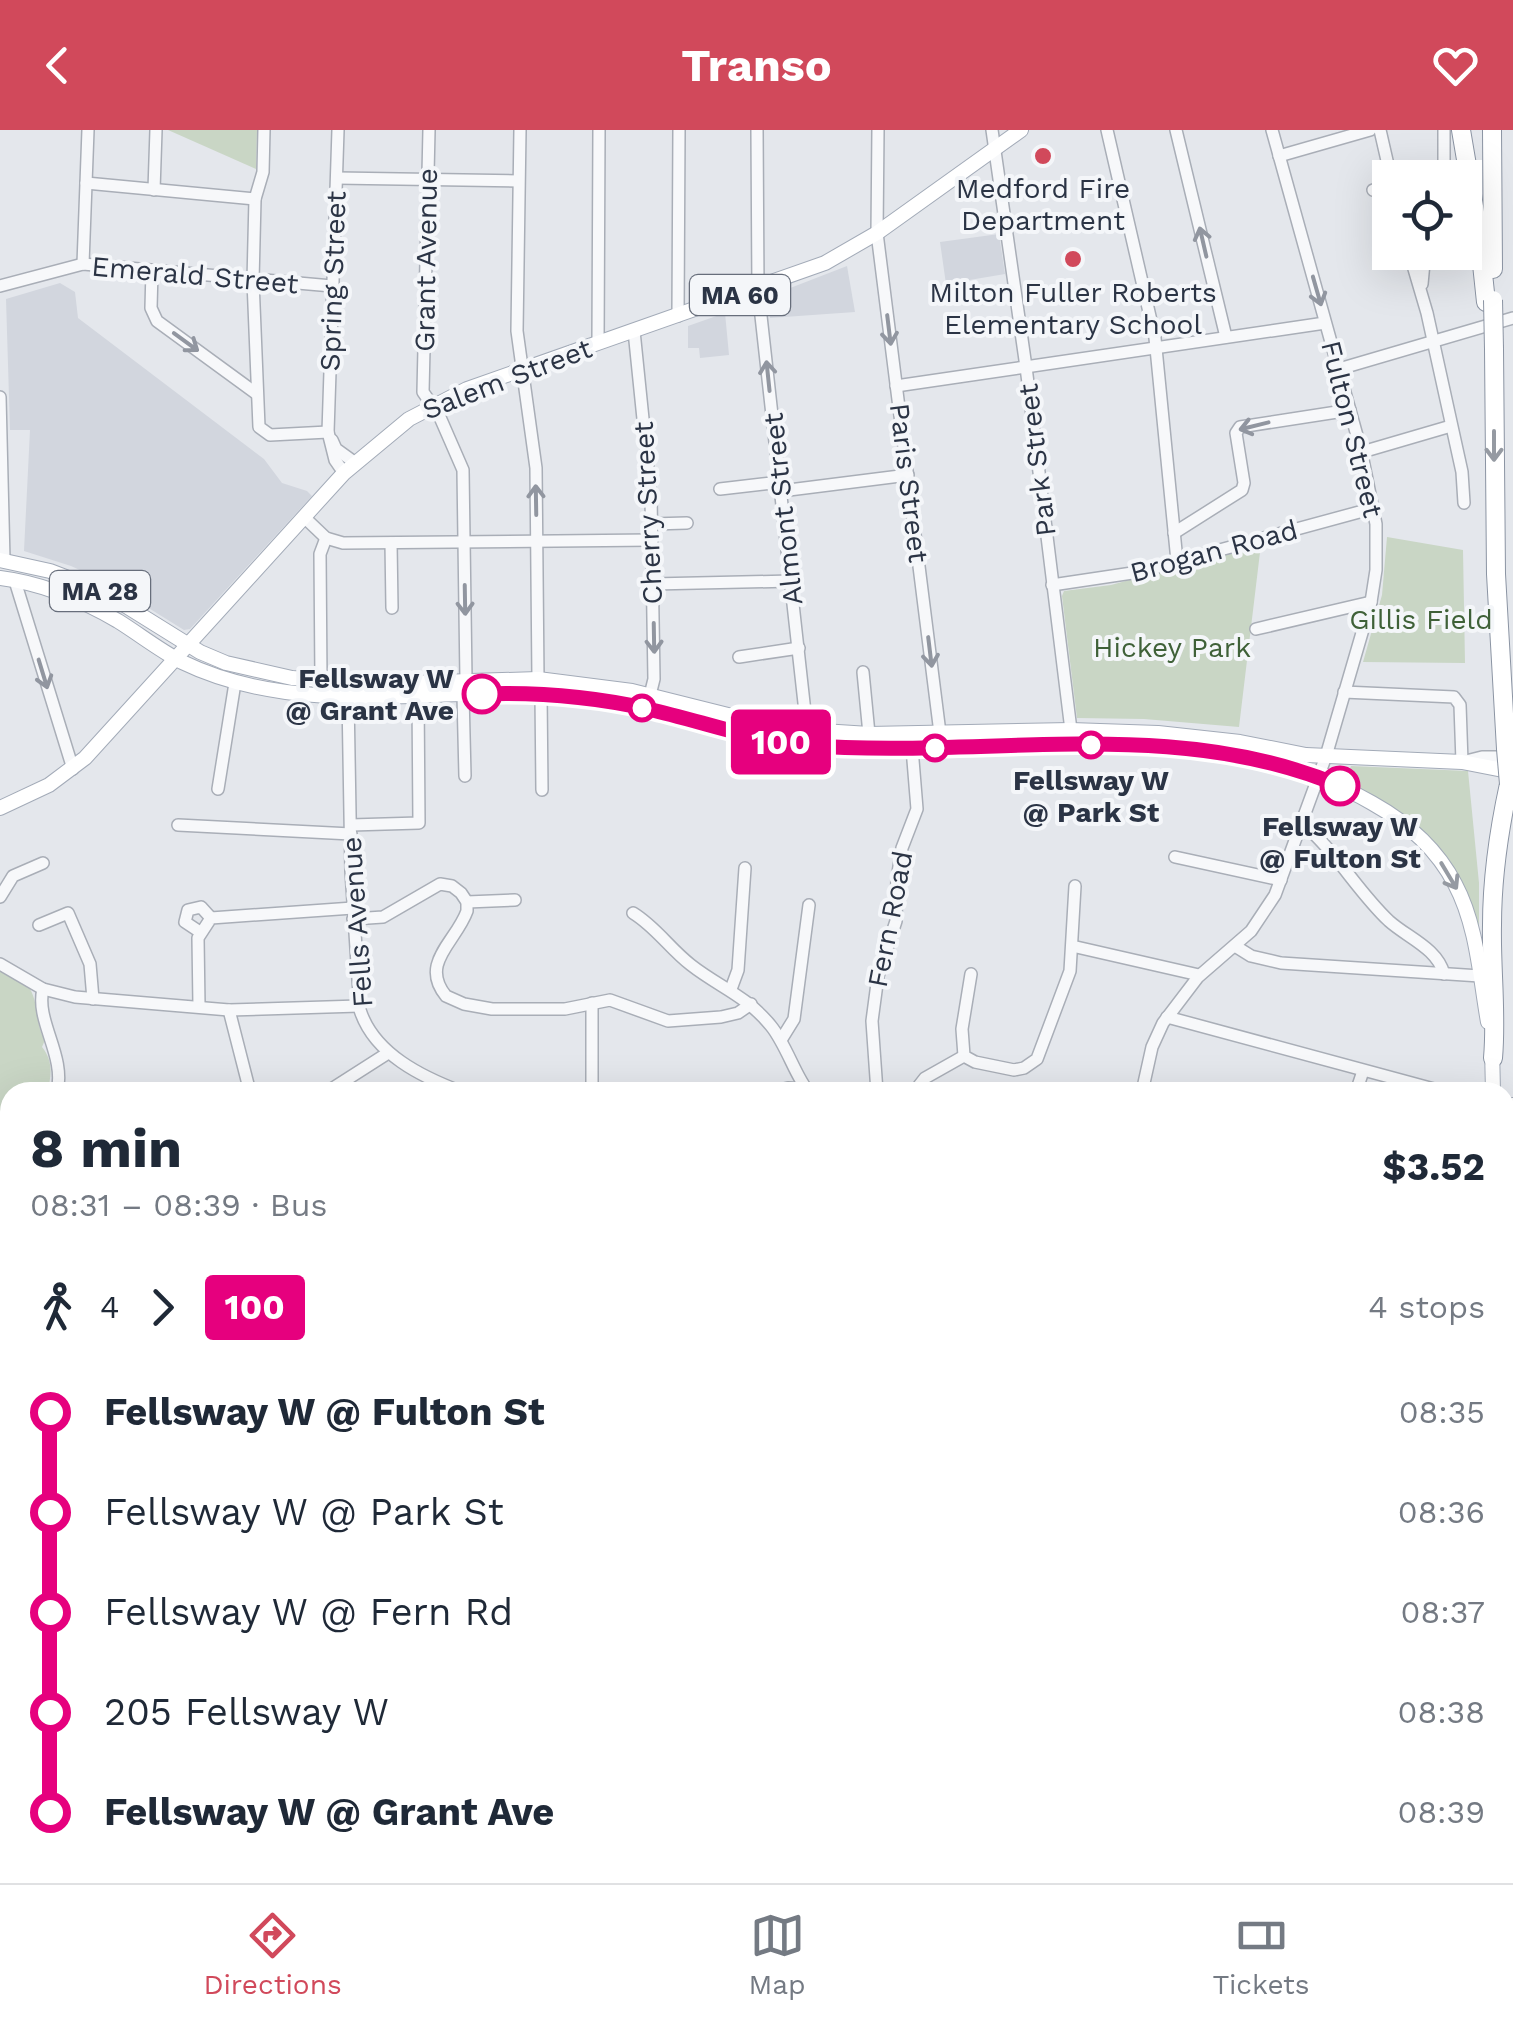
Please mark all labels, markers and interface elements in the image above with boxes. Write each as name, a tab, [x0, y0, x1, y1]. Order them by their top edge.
icon: back	[30, 38, 85, 93]
icon: heart	[1428, 38, 1483, 93]
text: Transo	[681, 39, 832, 92]
marker: Medford Fire Department	[1032, 145, 1054, 167]
map controls	[1372, 160, 1482, 270]
button: locate	[1372, 160, 1482, 270]
street label: Grant Avenue	[408, 168, 444, 352]
place label: Medford Fire Department	[956, 172, 1130, 237]
street label: Spring Street	[313, 190, 353, 372]
one-way arrow	[1193, 227, 1211, 259]
marker: Milton Fuller Roberts Elementary School	[1062, 248, 1084, 270]
street label: Emerald Street	[90, 250, 300, 301]
road number: MA 60	[690, 275, 790, 315]
one-way arrow	[1308, 275, 1327, 307]
place label: Milton Fuller Roberts Elementary School	[929, 276, 1217, 341]
one-way arrow	[880, 313, 899, 345]
one-way arrow	[172, 331, 199, 352]
street label: Salem Street	[418, 331, 597, 426]
street label: Fulton Street	[1314, 337, 1390, 521]
one-way arrow	[758, 361, 777, 393]
street label: Park Street	[1011, 382, 1063, 538]
street label: Paris Street	[883, 401, 935, 565]
street label: Almont Street	[756, 411, 810, 607]
one-way arrow	[1239, 418, 1271, 436]
street label: Cherry Street	[627, 420, 669, 605]
one-way arrow	[1484, 430, 1504, 462]
one-way arrow	[526, 484, 546, 516]
street label: Brogan Road	[1127, 513, 1301, 589]
road number: MA 28	[50, 571, 150, 611]
one-way arrow	[456, 583, 475, 615]
park label: Gillis Field	[1349, 603, 1493, 636]
one-way arrow	[644, 620, 664, 653]
park label: Hickey Park	[1093, 631, 1251, 664]
one-way arrow	[921, 636, 940, 668]
one-way arrow	[36, 658, 54, 689]
place label: Fellsway W @ Grant Ave	[285, 662, 454, 727]
marker: Fellsway W @ Grant Ave	[463, 675, 501, 713]
unlabelled marker	[629, 695, 655, 721]
line badge: 100	[724, 710, 838, 774]
text: 100	[751, 721, 811, 763]
marker: Fellsway W @ Park St	[1078, 732, 1104, 758]
unlabelled marker	[922, 735, 948, 761]
place label: Fellsway W @ Park St	[1013, 764, 1169, 829]
marker: Fellsway W @ Fulton St	[1321, 767, 1359, 805]
place label: Fellsway W @ Fulton St	[1259, 810, 1421, 875]
street label: Fells Avenue	[335, 836, 379, 1008]
street label: Fern Road	[861, 848, 919, 990]
one-way arrow	[1439, 861, 1459, 890]
text: 8 min	[30, 1116, 182, 1180]
text: $3.52	[1382, 1145, 1485, 1189]
text: 08:31 – 08:39 · Bus	[30, 1186, 327, 1224]
icon: walk	[30, 1280, 85, 1335]
icon: forward	[135, 1280, 190, 1335]
text: 100	[225, 1286, 285, 1328]
text: 4	[100, 1288, 120, 1326]
text: 4 stops	[1368, 1288, 1485, 1326]
text: Fellsway W @ Fulton St	[104, 1390, 545, 1434]
text: 08:35	[1399, 1393, 1485, 1431]
text: Fellsway W @ Park St	[104, 1490, 504, 1534]
text: 08:36	[1398, 1493, 1485, 1531]
text: Fellsway W @ Fern Rd	[104, 1590, 513, 1634]
text: 08:37	[1401, 1593, 1485, 1631]
text: 205 Fellsway W	[104, 1690, 389, 1734]
text: 08:38	[1398, 1693, 1485, 1731]
text: Fellsway W @ Grant Ave	[104, 1790, 554, 1834]
text: 08:39	[1398, 1793, 1485, 1831]
tab: Directions	[203, 1908, 342, 2001]
tab: Map	[749, 1908, 806, 2001]
tab: Tickets	[1212, 1908, 1310, 2001]

